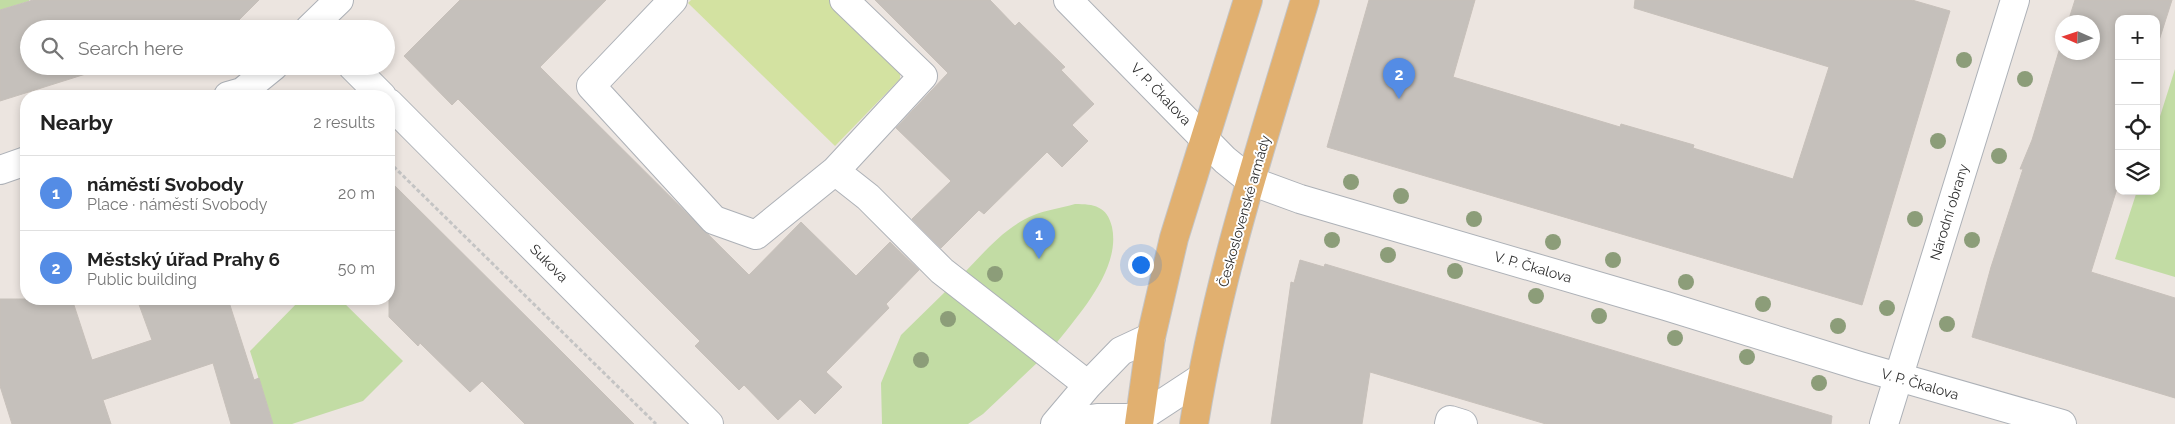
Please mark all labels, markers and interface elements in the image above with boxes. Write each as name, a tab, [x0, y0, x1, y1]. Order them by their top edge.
north arrow	[2055, 15, 2100, 60]
map controls	[2115, 15, 2160, 195]
button: +	[2115, 15, 2160, 60]
search box	[20, 20, 395, 75]
icon: search	[38, 34, 66, 62]
text: Search here	[78, 37, 184, 59]
street label: V. P. Čkalova	[1128, 58, 1196, 128]
pin: 2	[1383, 58, 1415, 99]
button: −	[2115, 60, 2160, 105]
button: locate	[2115, 105, 2160, 150]
text: Nearby	[40, 110, 113, 135]
text: 2 results	[313, 113, 375, 132]
street label: Československé armády	[1213, 132, 1273, 289]
button: layers	[2115, 150, 2160, 195]
street label: Národní obrany	[1927, 161, 1971, 262]
text: náměstí Svobody	[87, 173, 244, 195]
text: 1	[52, 184, 60, 203]
text: 20 m	[338, 184, 375, 203]
text: Place · náměstí Svobody	[87, 195, 267, 214]
pin: 1	[1023, 218, 1055, 259]
street label: Sukova	[527, 241, 571, 285]
street label: V. P. Čkalova	[1492, 246, 1574, 286]
text: Městský úřad Prahy 6	[87, 248, 280, 270]
your location	[1128, 252, 1154, 278]
text: 2	[51, 259, 61, 278]
text: 50 m	[338, 259, 375, 278]
text: Public building	[87, 270, 197, 289]
street label: V. P. Čkalova	[1879, 363, 1961, 403]

